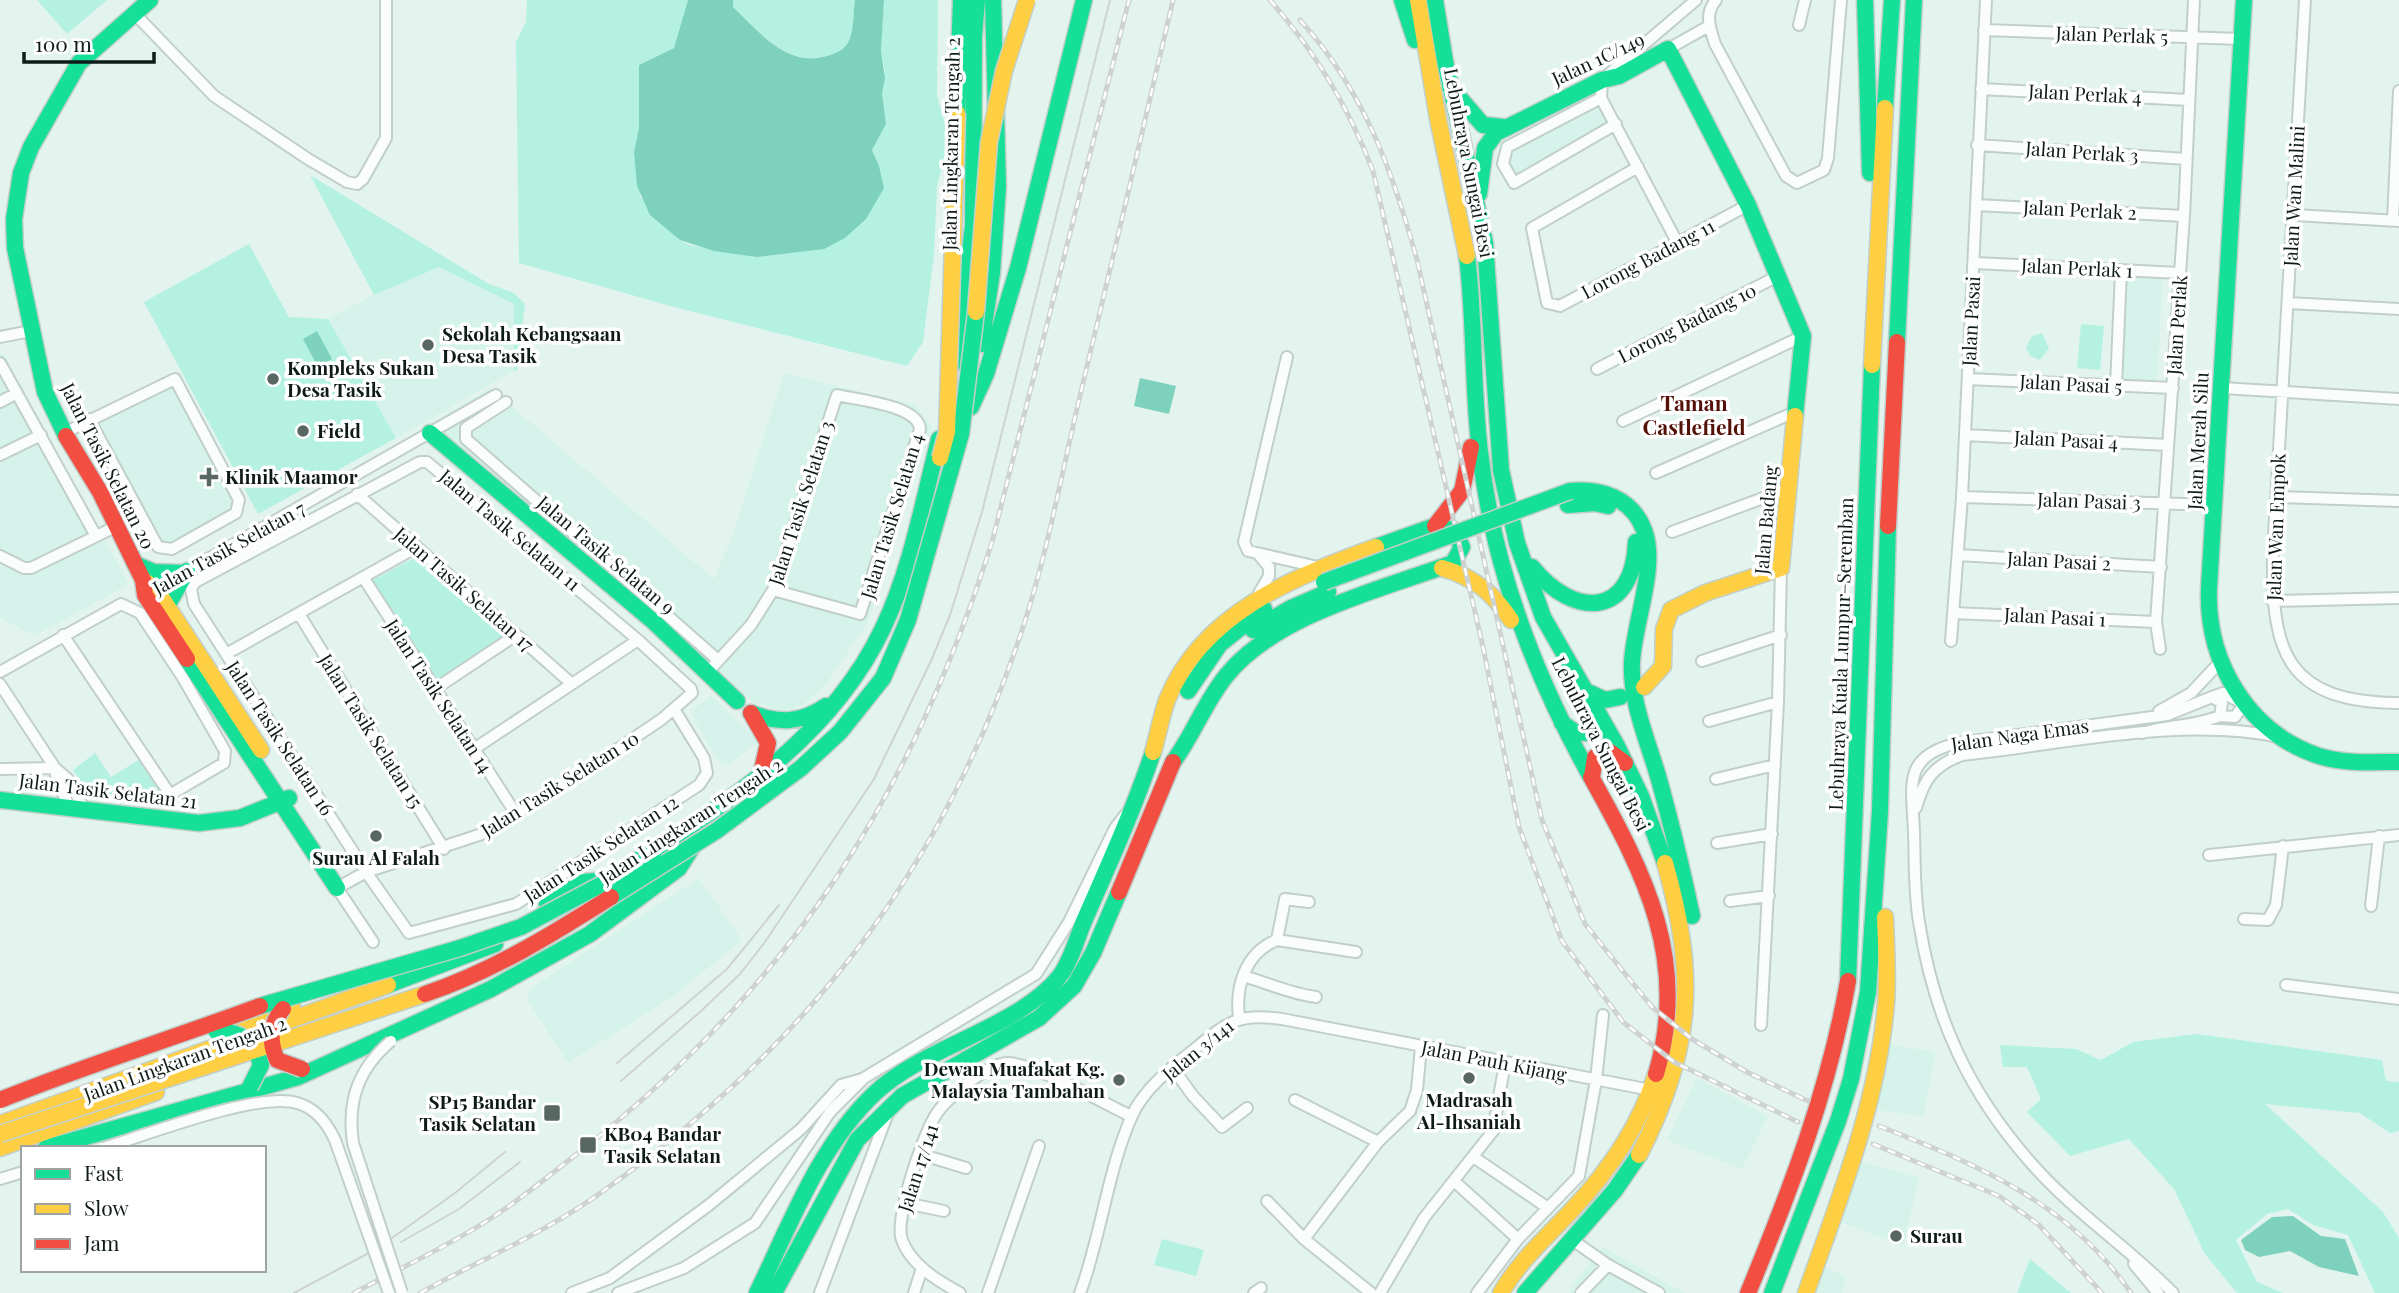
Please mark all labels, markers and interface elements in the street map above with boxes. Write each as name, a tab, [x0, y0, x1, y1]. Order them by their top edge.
street label: Jalan Perlak 5	[2054, 19, 2169, 49]
scale bar	[24, 21, 154, 65]
street label: Jalan 1C/149	[1546, 25, 1648, 91]
text: 100 m	[35, 29, 92, 57]
street label: Jalan Lingkaran Tengah 2	[935, 37, 965, 252]
street label: Lebuhraya Sungai Besi	[1439, 66, 1501, 260]
street label: Jalan Perlak 4	[2027, 77, 2142, 109]
street label: Jalan Wan Malini	[2276, 124, 2310, 268]
street label: Jalan Perlak 3	[2024, 134, 2139, 168]
street label: Jalan Perlak 2	[2022, 193, 2138, 225]
street label: Lorong Badang 11	[1576, 212, 1719, 304]
street label: Jalan Perlak 1	[2020, 251, 2133, 283]
street label: Jalan Perlak	[2159, 274, 2193, 377]
street label: Jalan Pasai	[1955, 275, 1985, 368]
street label: Lorong Badang 10	[1613, 276, 1760, 368]
place label: Sekolah Kebangsaan Desa Tasik	[442, 320, 622, 368]
marker: Sekolah Kebangsaan Desa Tasik	[420, 337, 436, 353]
place label: Kompleks Sukan Desa Tasik	[287, 354, 435, 402]
street label: Jalan Pasai 5	[2018, 367, 2123, 399]
marker: Kompleks Sukan Desa Tasik	[265, 371, 281, 387]
street label: Jalan Merah Silu	[2180, 371, 2214, 512]
street label: Jalan Tasik Selatan 20	[55, 377, 162, 553]
district label: Taman Castlefield	[1642, 388, 1746, 440]
place label: Field	[317, 417, 362, 443]
street label: Jalan Tasik Selatan 3	[761, 417, 839, 589]
marker: Field	[295, 423, 311, 439]
street label: Jalan Pasai 4	[2013, 423, 2119, 455]
street label: Jalan Tasik Selatan 4	[853, 430, 929, 603]
street label: Jalan Wan Empok	[2259, 452, 2291, 602]
street label: Jalan Tasik Selatan 11	[434, 462, 587, 596]
place label: Klinik Maamor	[225, 463, 358, 489]
street label: Jalan Badang	[1747, 464, 1783, 576]
marker: Klinik Maamor	[199, 467, 219, 487]
street label: Jalan Pasai 3	[2036, 485, 2141, 515]
street label: Jalan Tasik Selatan 9	[531, 488, 681, 620]
street label: Jalan Tasik Selatan 7	[147, 494, 310, 600]
street label: Lebuhraya Kuala Lumpur–Seremban	[1822, 496, 1858, 811]
street label: Jalan Tasik Selatan 17	[388, 520, 540, 656]
street label: Jalan Pasai 2	[2005, 544, 2112, 576]
street label: Jalan Pasai 1	[2002, 600, 2107, 632]
street label: Jalan Tasik Selatan 14	[380, 612, 500, 778]
street label: Jalan Tasik Selatan 15	[313, 647, 430, 813]
street label: Lebuhraya Sungai Besi	[1547, 652, 1657, 836]
street label: Jalan Tasik Selatan 16	[220, 654, 341, 820]
street label: Jalan Naga Emas	[1948, 711, 2090, 757]
street label: Jalan Tasik Selatan 10	[475, 724, 643, 843]
street label: Jalan Lingkaran Tengah 2	[593, 751, 787, 890]
street label: Jalan Tasik Selatan 21	[17, 766, 199, 814]
street label: Jalan Tasik Selatan 12	[518, 789, 683, 908]
marker: Surau Al Falah	[368, 828, 384, 844]
place label: Surau Al Falah	[312, 844, 440, 870]
street label: Jalan Lingkaran Tengah 2	[79, 1009, 289, 1107]
street label: Jalan 3/141	[1155, 1012, 1239, 1087]
street label: Jalan Pauh Kijang	[1418, 1033, 1569, 1087]
place label: Dewan Muafakat Kg. Malaysia Tambahan	[924, 1055, 1105, 1103]
marker: Madrasah Al-Ihsaniah	[1461, 1070, 1477, 1086]
marker: Dewan Muafakat Kg. Malaysia Tambahan	[1111, 1072, 1127, 1088]
place label: Madrasah Al-Ihsaniah	[1416, 1086, 1521, 1134]
place label: SP15 Bandar Tasik Selatan	[419, 1088, 536, 1136]
marker: SP15 Bandar Tasik Selatan	[542, 1103, 562, 1123]
place label: KB04 Bandar Tasik Selatan	[604, 1120, 721, 1168]
street label: Jalan 17/141	[890, 1120, 944, 1216]
marker: KB04 Bandar Tasik Selatan	[578, 1135, 598, 1155]
legend	[21, 1146, 266, 1272]
text: Fast	[84, 1158, 123, 1186]
text: Slow	[84, 1193, 129, 1221]
place label: Surau	[1910, 1222, 1963, 1248]
text: Jam	[83, 1228, 120, 1256]
marker: Surau	[1888, 1228, 1904, 1244]

